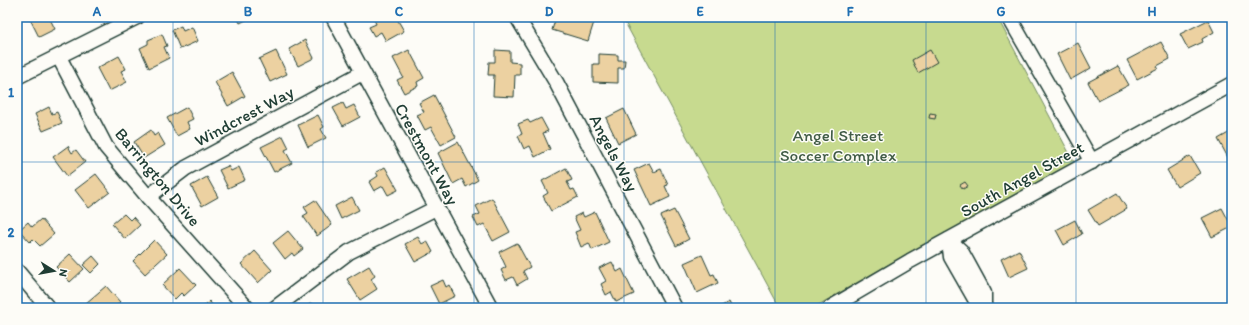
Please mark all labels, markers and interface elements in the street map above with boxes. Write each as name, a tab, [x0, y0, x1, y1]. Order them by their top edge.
text: A	[92, 4, 102, 19]
text: B	[244, 4, 253, 19]
text: C	[395, 4, 404, 19]
text: D	[545, 4, 554, 19]
text: E	[696, 4, 704, 19]
text: F	[847, 4, 854, 19]
text: G	[997, 4, 1006, 19]
text: H	[1148, 4, 1157, 19]
street label: Windcrest Way	[191, 81, 297, 151]
text: 1	[8, 85, 14, 100]
street label: Crestmont Way	[391, 100, 463, 208]
street label: Angels Way	[585, 111, 643, 195]
street label: Barrington Drive	[111, 124, 205, 230]
park label: Angel Street Soccer Complex	[780, 125, 897, 165]
street label: South Angel Street	[957, 137, 1088, 221]
text: 2	[8, 225, 15, 240]
north arrow	[34, 251, 74, 291]
text: N	[56, 268, 70, 278]

